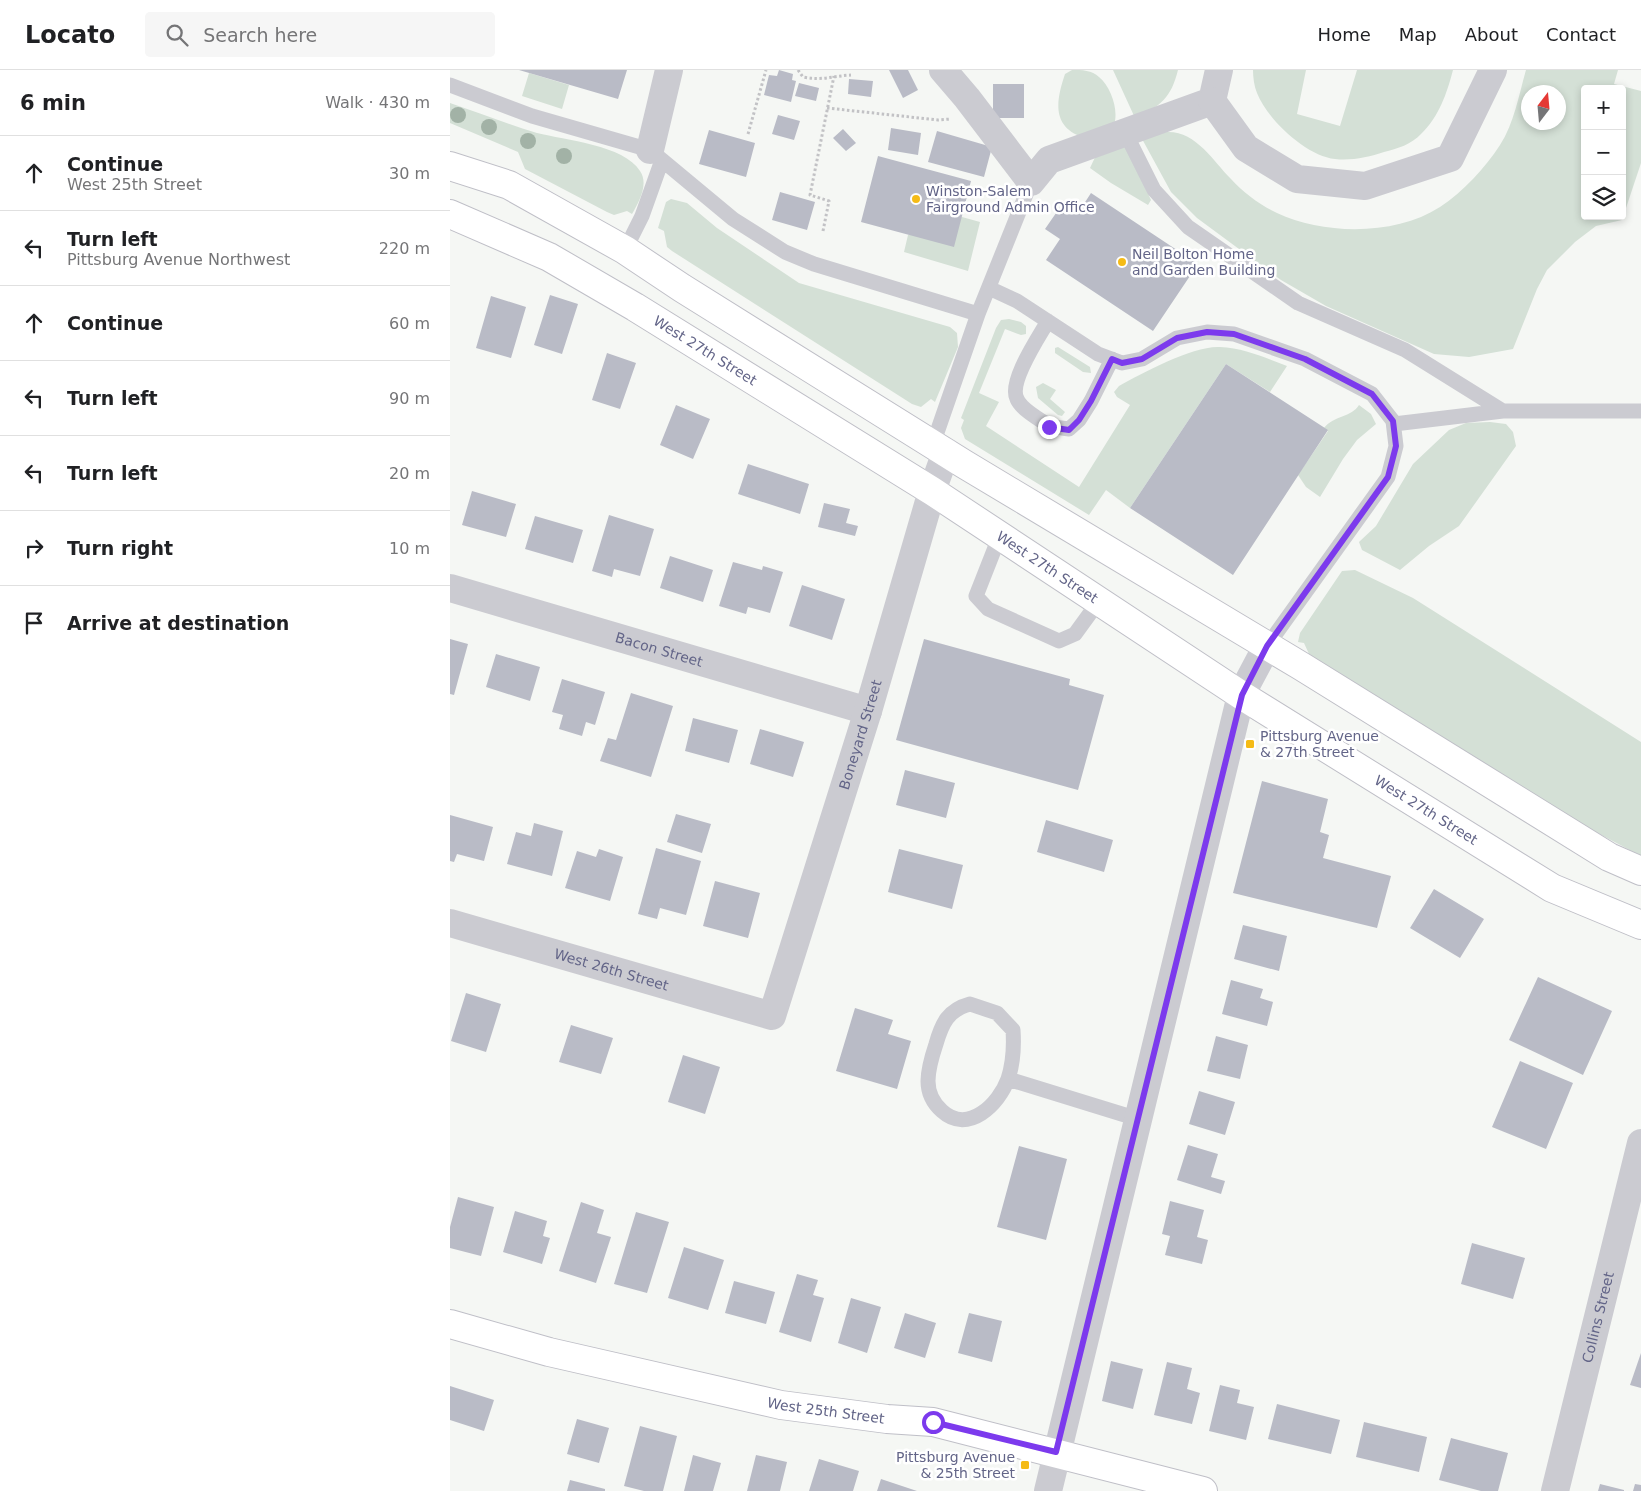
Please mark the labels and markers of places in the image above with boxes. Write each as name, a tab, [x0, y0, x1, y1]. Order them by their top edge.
place label: Winston-Salem Fairground Admin Office	[926, 183, 1095, 215]
marker: Winston-Salem Fairground Admin Office	[910, 193, 922, 205]
place label: Neil Bolton Home and Garden Building	[1132, 246, 1275, 278]
marker: Neil Bolton Home and Garden Building	[1116, 256, 1128, 268]
place label: Pittsburg Avenue & 27th Street	[1260, 728, 1379, 760]
marker: Pittsburg Avenue & 27th Street	[1244, 738, 1256, 750]
place label: Pittsburg Avenue & 25th Street	[896, 1449, 1015, 1481]
marker: Pittsburg Avenue & 25th Street	[1019, 1459, 1031, 1471]

